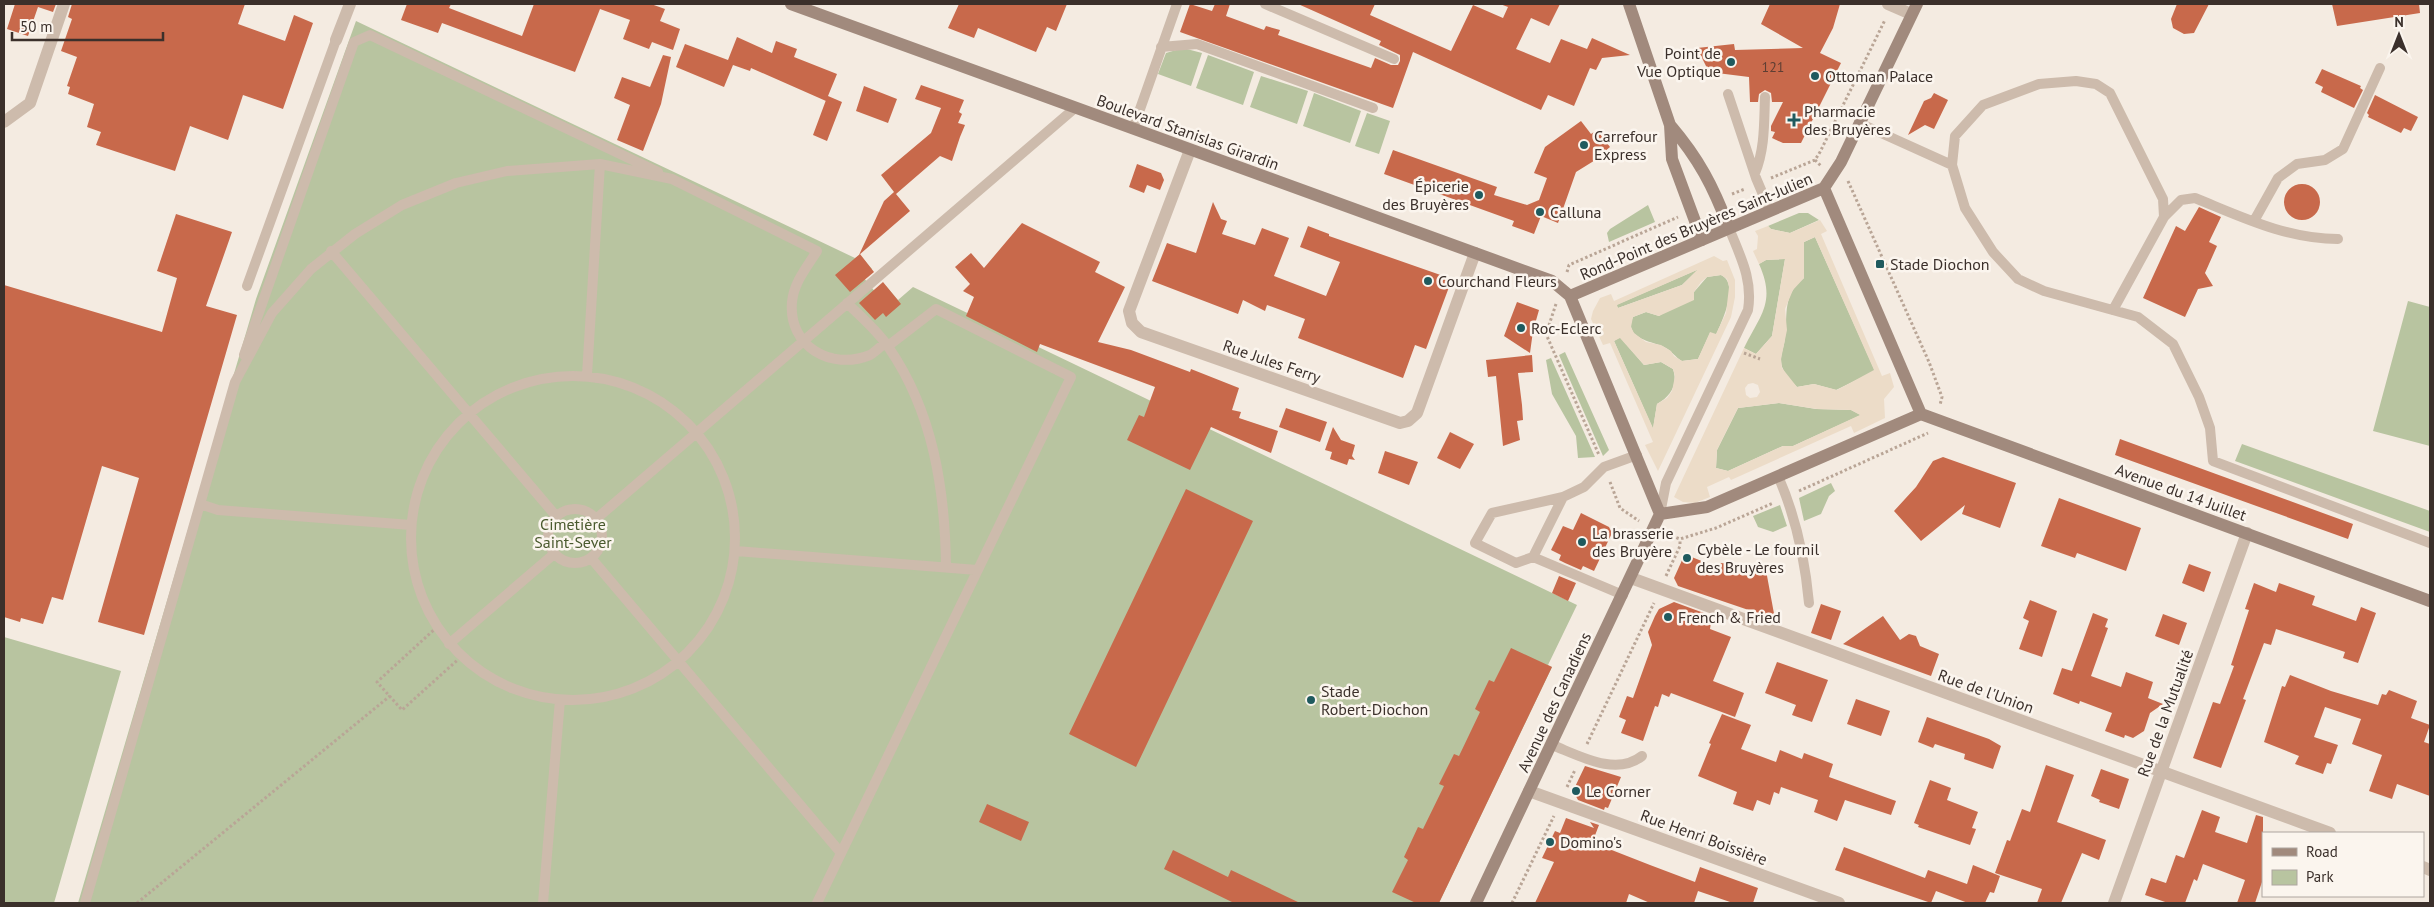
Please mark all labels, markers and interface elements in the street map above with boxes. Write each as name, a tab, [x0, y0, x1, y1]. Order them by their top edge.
scale bar	[12, 10, 164, 42]
north arrow	[2374, 10, 2424, 60]
text: N	[2394, 13, 2404, 31]
text: 50 m	[20, 17, 53, 36]
place label: Point de Vue Optique	[1636, 43, 1721, 81]
marker: Point de Vue Optique	[1725, 56, 1737, 68]
house number: 121	[1762, 58, 1784, 76]
place label: Ottoman Palace	[1825, 66, 1933, 86]
marker: Ottoman Palace	[1809, 70, 1821, 82]
street label: Boulevard Stanislas Girardin	[1094, 90, 1282, 174]
place label: Pharmacie des Bruyères	[1804, 101, 1891, 139]
marker: Pharmacie des Bruyères	[1788, 114, 1800, 126]
place label: Carrefour Express	[1594, 126, 1658, 164]
marker: Carrefour Express	[1578, 139, 1590, 151]
street label: Rond-Point des Bruyères Saint-Julien	[1577, 168, 1815, 284]
place label: Épicerie des Bruyères	[1382, 176, 1469, 214]
marker: Épicerie des Bruyères	[1473, 189, 1485, 201]
place label: Calluna	[1550, 202, 1601, 222]
marker: Calluna	[1534, 206, 1546, 218]
place label: Stade Diochon	[1890, 254, 1990, 274]
marker: Stade Diochon	[1874, 258, 1886, 270]
place label: Courchand Fleurs	[1438, 271, 1557, 291]
marker: Courchand Fleurs	[1422, 275, 1434, 287]
place label: Roc-Eclerc	[1531, 318, 1602, 338]
marker: Roc-Eclerc	[1515, 322, 1527, 334]
street label: Rue Jules Ferry	[1220, 335, 1324, 387]
street label: Avenue du 14 Juillet	[2113, 459, 2250, 525]
park label: Cimetière Saint-Sever	[534, 514, 612, 552]
place label: La brasserie des Bruyère	[1592, 523, 1674, 561]
marker: La brasserie des Bruyère	[1576, 536, 1588, 548]
place label: Cybèle - Le fournil des Bruyères	[1697, 539, 1820, 577]
marker: Cybèle - Le fournil des Bruyères	[1681, 552, 1693, 564]
place label: French & Fried	[1678, 607, 1781, 627]
marker: French & Fried	[1662, 611, 1674, 623]
street label: Avenue des Canadiens	[1513, 629, 1595, 775]
street label: Rue de la Mutualité	[2133, 647, 2197, 779]
street label: Rue de l'Union	[1935, 664, 2037, 718]
place label: Stade Robert-Diochon	[1321, 681, 1428, 719]
marker: Stade Robert-Diochon	[1305, 694, 1317, 706]
place label: Le Corner	[1586, 781, 1651, 801]
marker: Le Corner	[1570, 785, 1582, 797]
street label: Rue Henri Boissière	[1638, 805, 1770, 869]
place label: Domino's	[1560, 832, 1622, 852]
legend	[2262, 832, 2424, 897]
marker: Domino's	[1544, 836, 1556, 848]
text: Road	[2306, 842, 2338, 861]
text: Park	[2306, 867, 2334, 886]

